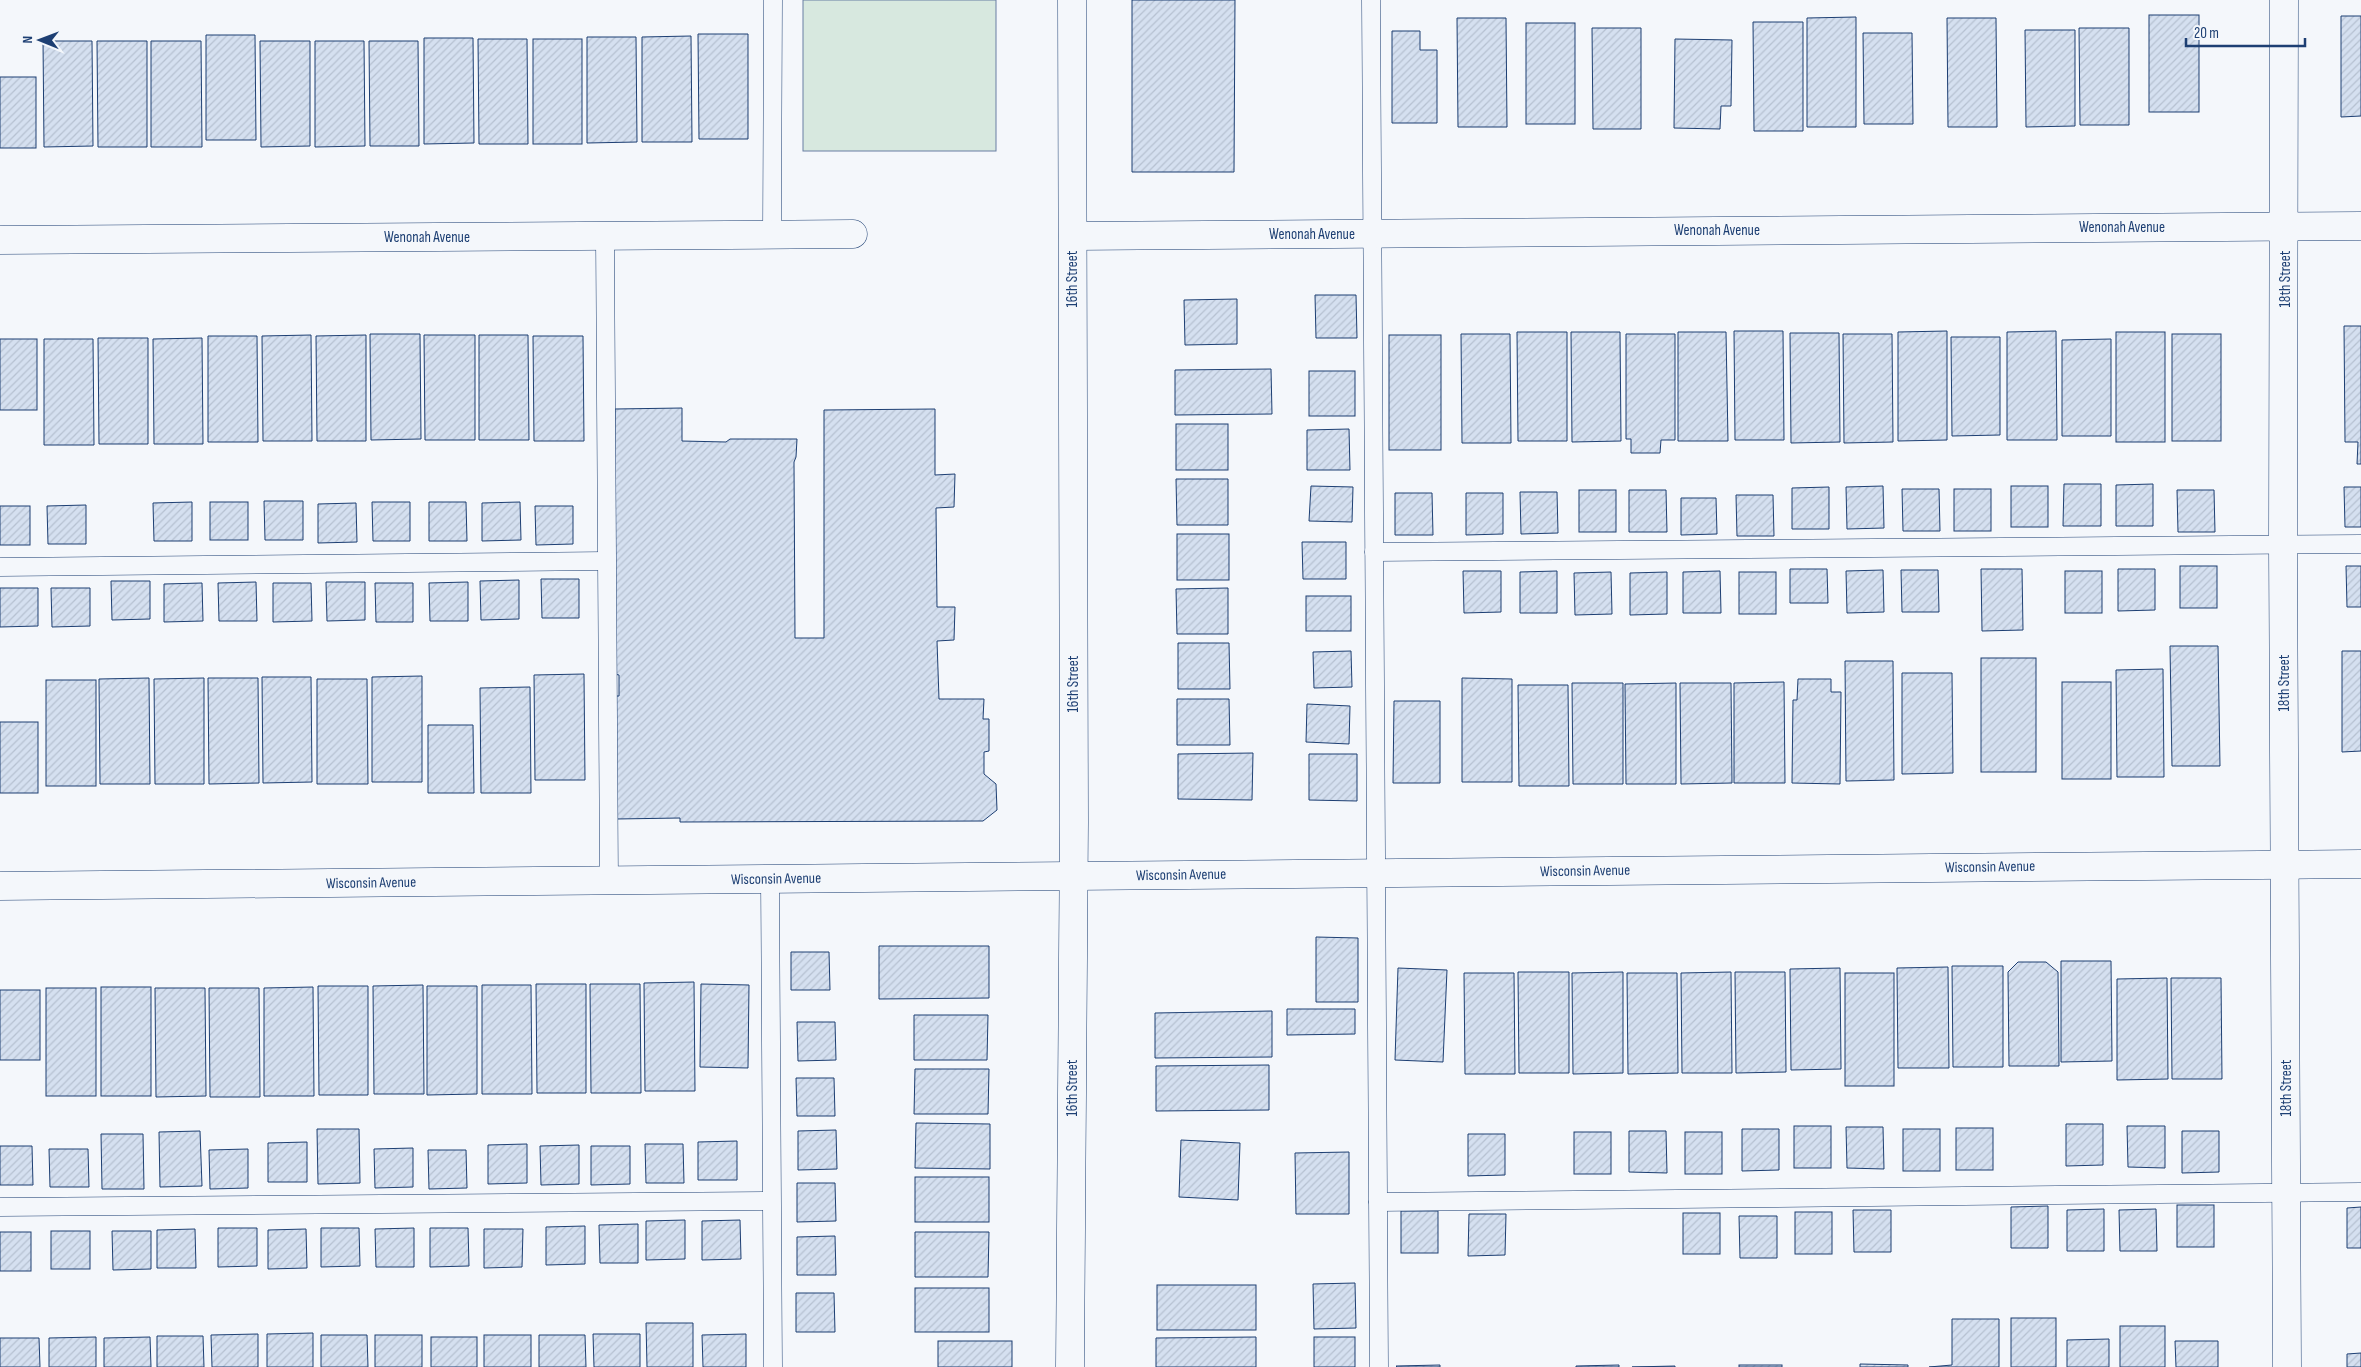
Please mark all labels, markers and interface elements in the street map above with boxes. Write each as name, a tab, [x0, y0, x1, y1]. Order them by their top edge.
north arrow	[15, 15, 65, 65]
scale bar	[2186, 15, 2305, 47]
text: 20 m	[2194, 24, 2219, 43]
text: N	[19, 36, 36, 44]
street label: Wenonah Avenue	[2079, 218, 2165, 237]
street label: Wenonah Avenue	[1674, 221, 1760, 240]
street label: Wenonah Avenue	[1269, 225, 1355, 244]
street label: Wenonah Avenue	[384, 228, 470, 247]
street label: 16th Street	[1063, 250, 1082, 307]
street label: 18th Street	[2276, 250, 2295, 307]
street label: 18th Street	[2275, 654, 2294, 711]
street label: 16th Street	[1064, 655, 1083, 712]
street label: Wisconsin Avenue	[1945, 857, 2035, 877]
street label: Wisconsin Avenue	[1540, 861, 1630, 881]
street label: Wisconsin Avenue	[1136, 865, 1226, 885]
street label: Wisconsin Avenue	[731, 869, 821, 889]
street label: Wisconsin Avenue	[326, 873, 416, 893]
street label: 16th Street	[1063, 1059, 1082, 1116]
street label: 18th Street	[2277, 1059, 2296, 1116]

